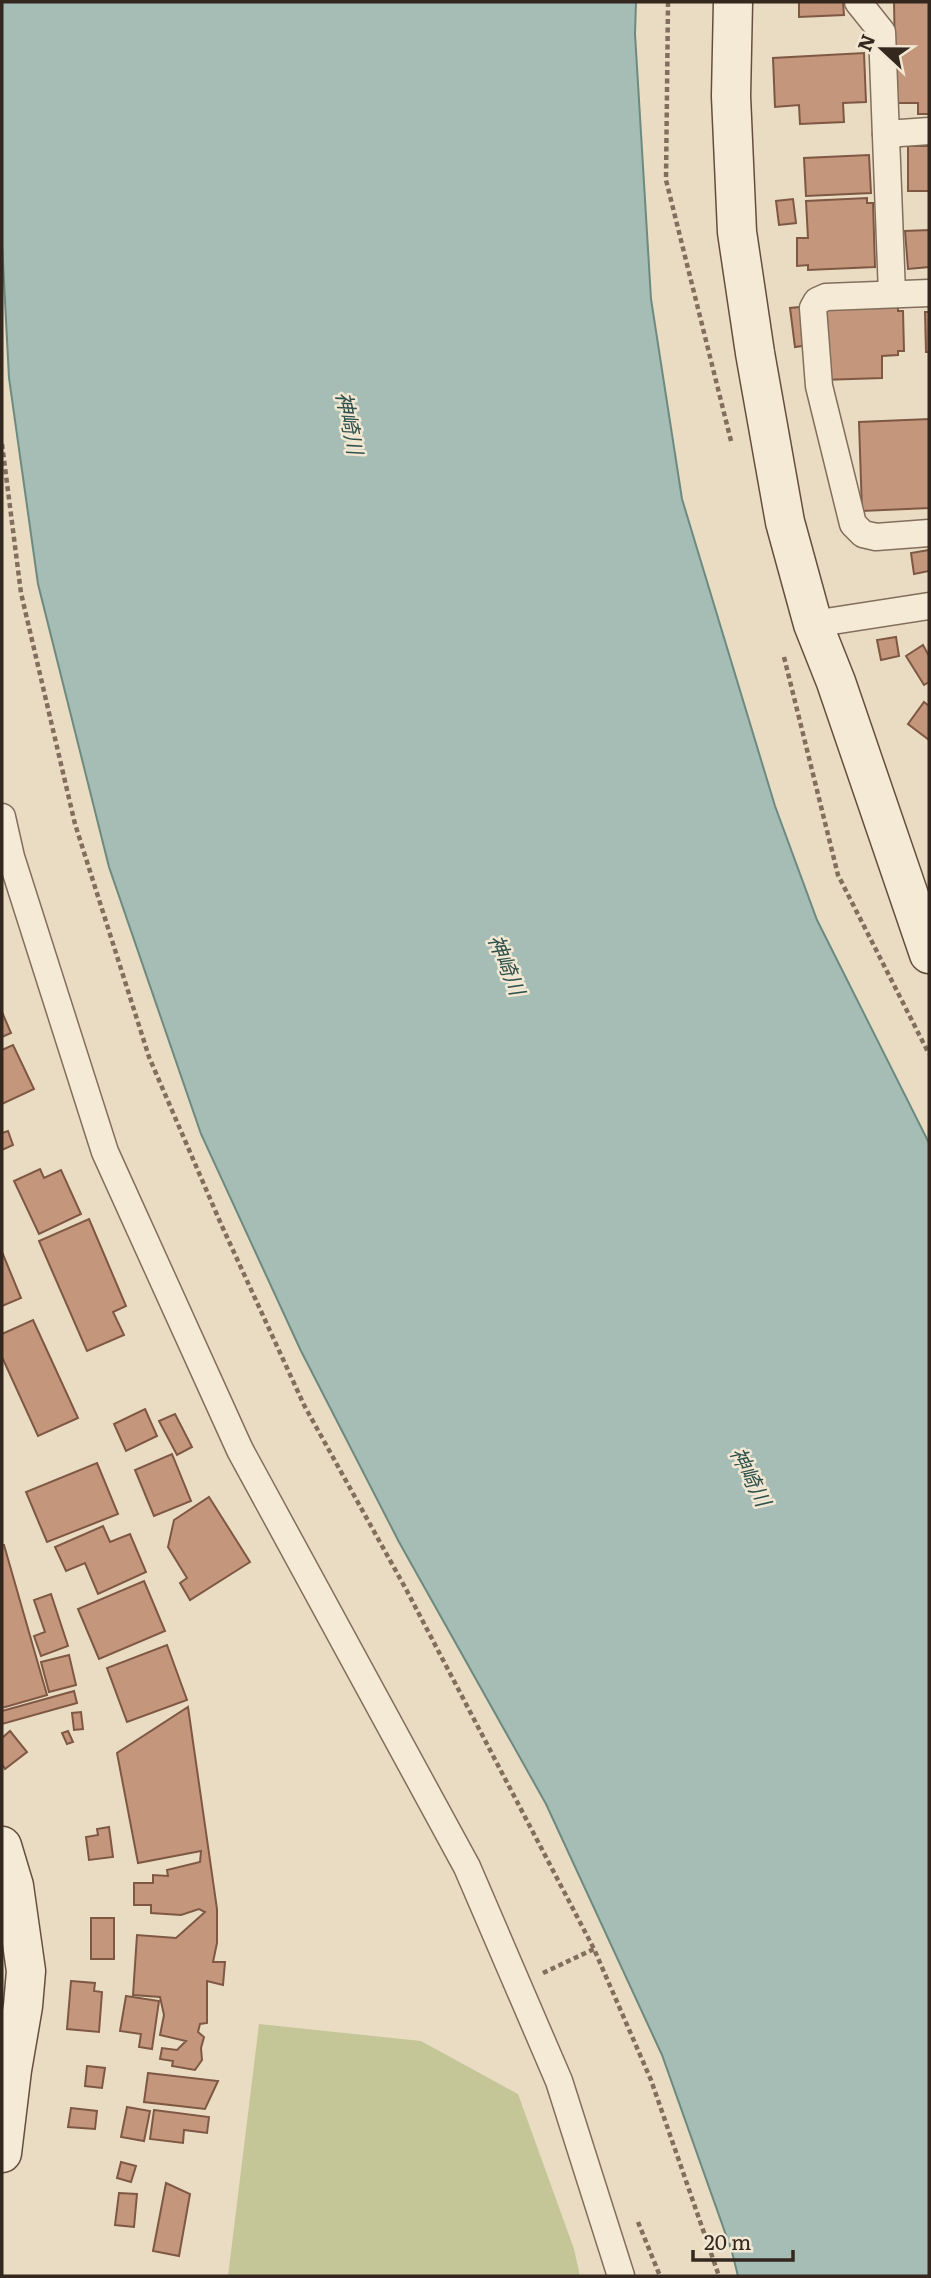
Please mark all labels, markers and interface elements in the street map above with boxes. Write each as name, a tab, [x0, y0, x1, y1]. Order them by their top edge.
north arrow	[847, 14, 917, 84]
text: N	[849, 30, 881, 55]
water label: 神崎川	[330, 389, 373, 458]
water label: 神崎川	[482, 929, 535, 1001]
water label: 神崎川	[724, 1441, 781, 1513]
scale bar	[693, 2218, 793, 2262]
text: 20 m	[704, 2225, 751, 2256]

